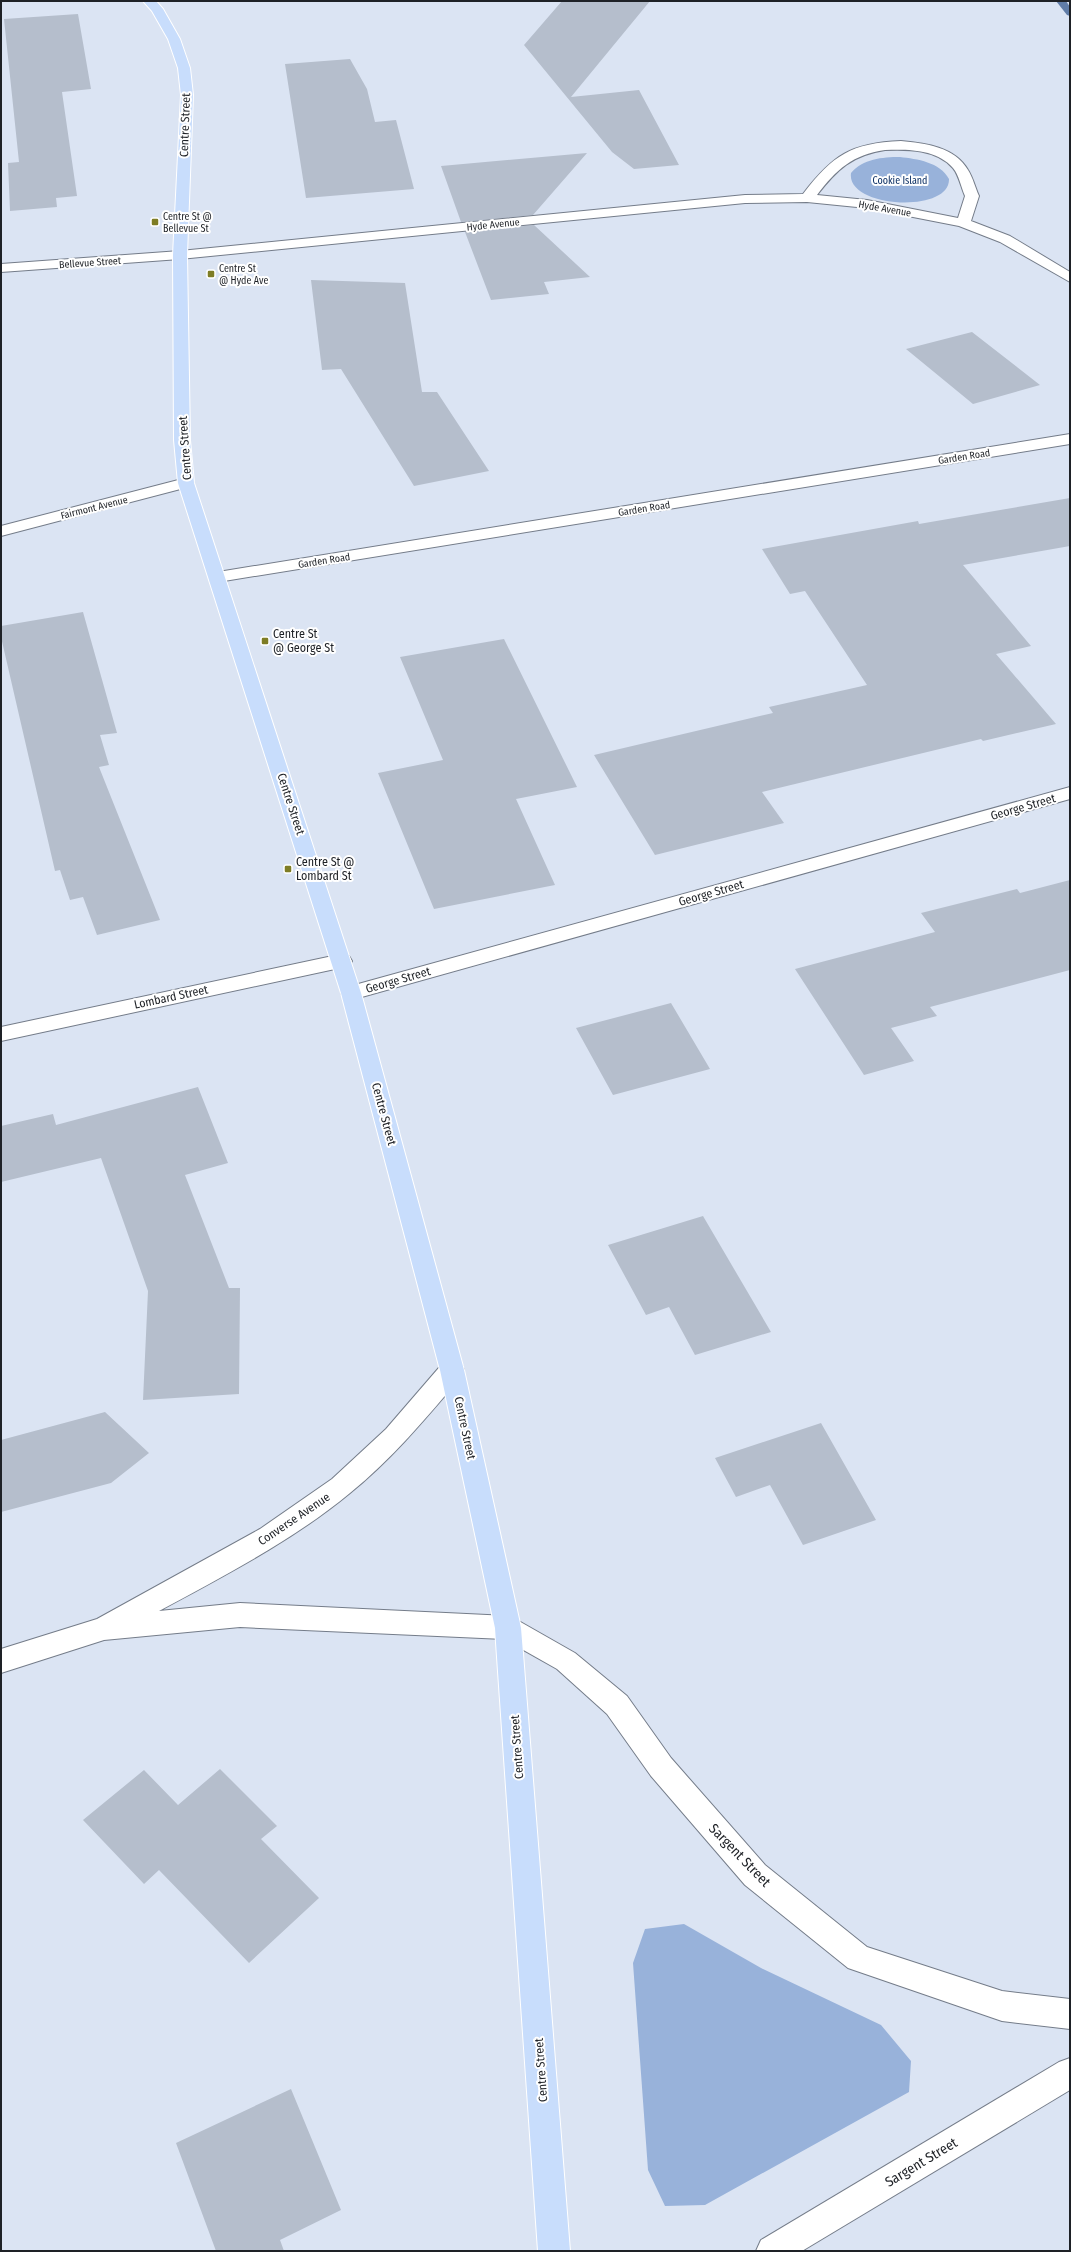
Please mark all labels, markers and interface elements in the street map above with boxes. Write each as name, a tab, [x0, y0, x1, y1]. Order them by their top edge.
street label: Centre Street	[177, 93, 193, 157]
park label: Cookie Island	[873, 175, 927, 187]
street label: Hyde Avenue	[858, 198, 912, 220]
place label: Centre St @ Bellevue St	[163, 211, 212, 235]
street label: Hyde Avenue	[466, 216, 520, 234]
marker: Centre St @ Bellevue St	[150, 217, 160, 227]
street label: Bellevue Street	[59, 255, 122, 271]
place label: Centre St @ Hyde Ave	[219, 263, 268, 287]
marker: Centre St @ Hyde Ave	[206, 269, 216, 279]
street label: Centre Street	[176, 415, 194, 480]
street label: Garden Road	[937, 447, 991, 467]
street label: Fairmont Avenue	[60, 494, 129, 522]
street label: Garden Road	[617, 499, 671, 519]
street label: Garden Road	[297, 551, 351, 571]
place label: Centre St @ George St	[273, 627, 334, 655]
marker: Centre St @ George St	[260, 636, 270, 646]
street label: Centre Street	[274, 771, 308, 837]
street label: George Street	[989, 791, 1057, 823]
place label: Centre St @ Lombard St	[296, 855, 354, 883]
marker: Centre St @ Lombard St	[283, 864, 293, 874]
street label: George Street	[677, 877, 745, 909]
street label: George Street	[364, 964, 432, 996]
street label: Lombard Street	[133, 982, 209, 1012]
street label: Centre Street	[369, 1081, 399, 1147]
street label: Centre Street	[451, 1395, 479, 1461]
street label: Converse Avenue	[255, 1490, 333, 1548]
street label: Centre Street	[508, 1714, 526, 1779]
street label: Sargent Street	[705, 1820, 774, 1891]
street label: Centre Street	[532, 2037, 550, 2102]
street label: Sargent Street	[882, 2134, 961, 2191]

